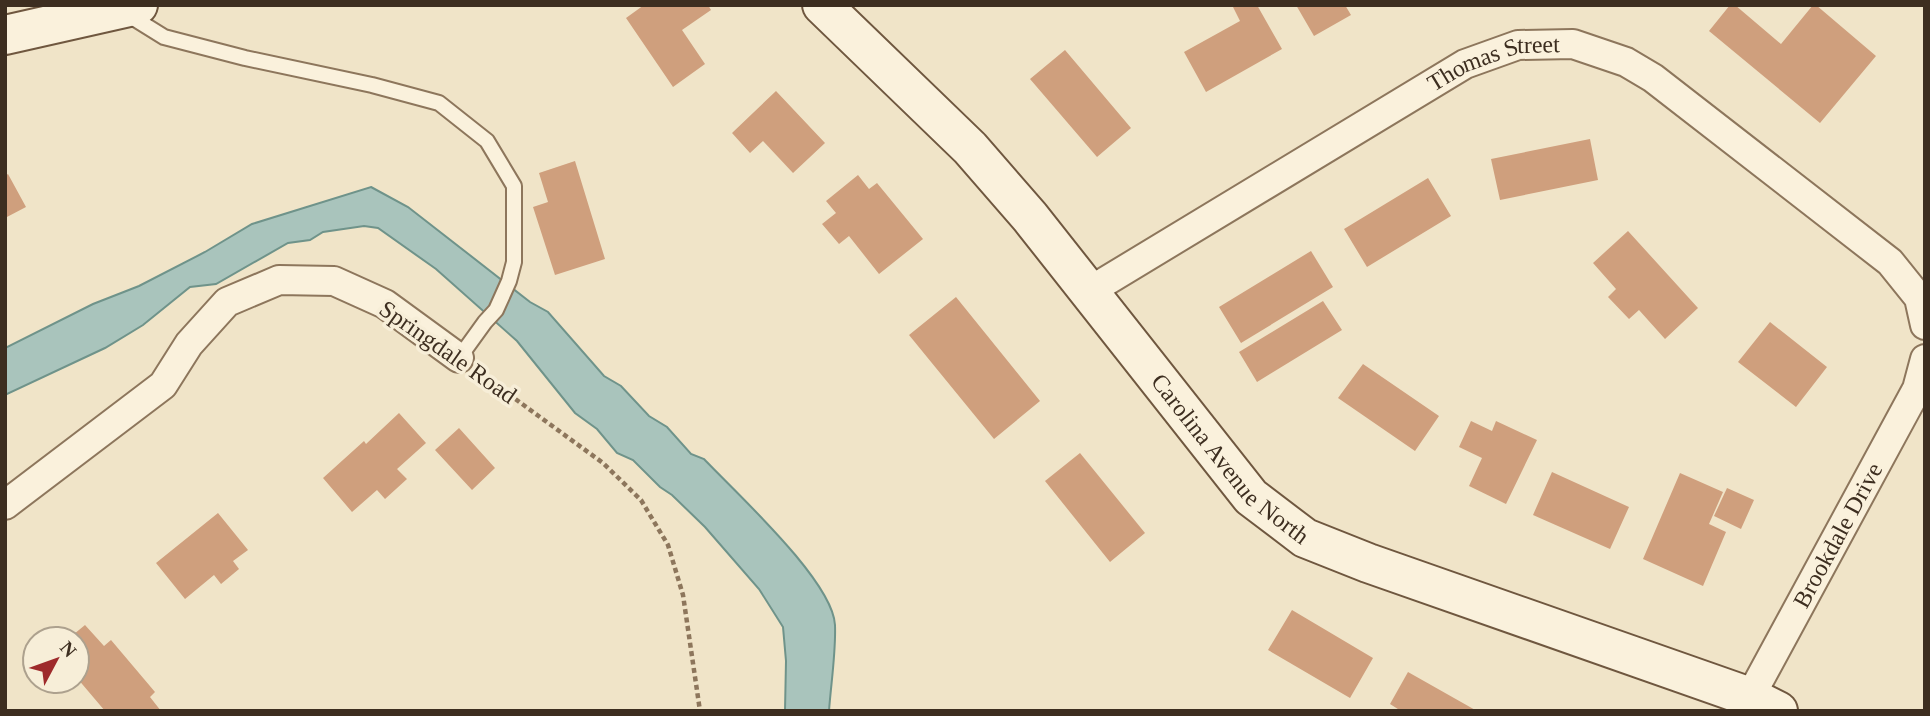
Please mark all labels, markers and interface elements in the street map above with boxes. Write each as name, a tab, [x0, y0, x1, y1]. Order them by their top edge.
street label: Thomas Street	[1423, 31, 1560, 96]
street label: Springdale Road	[375, 295, 521, 409]
street label: Carolina Avenue North	[1146, 369, 1314, 549]
street label: Brookdale Drive	[1788, 458, 1887, 612]
north arrow	[21, 625, 91, 695]
text: N	[56, 637, 81, 661]

